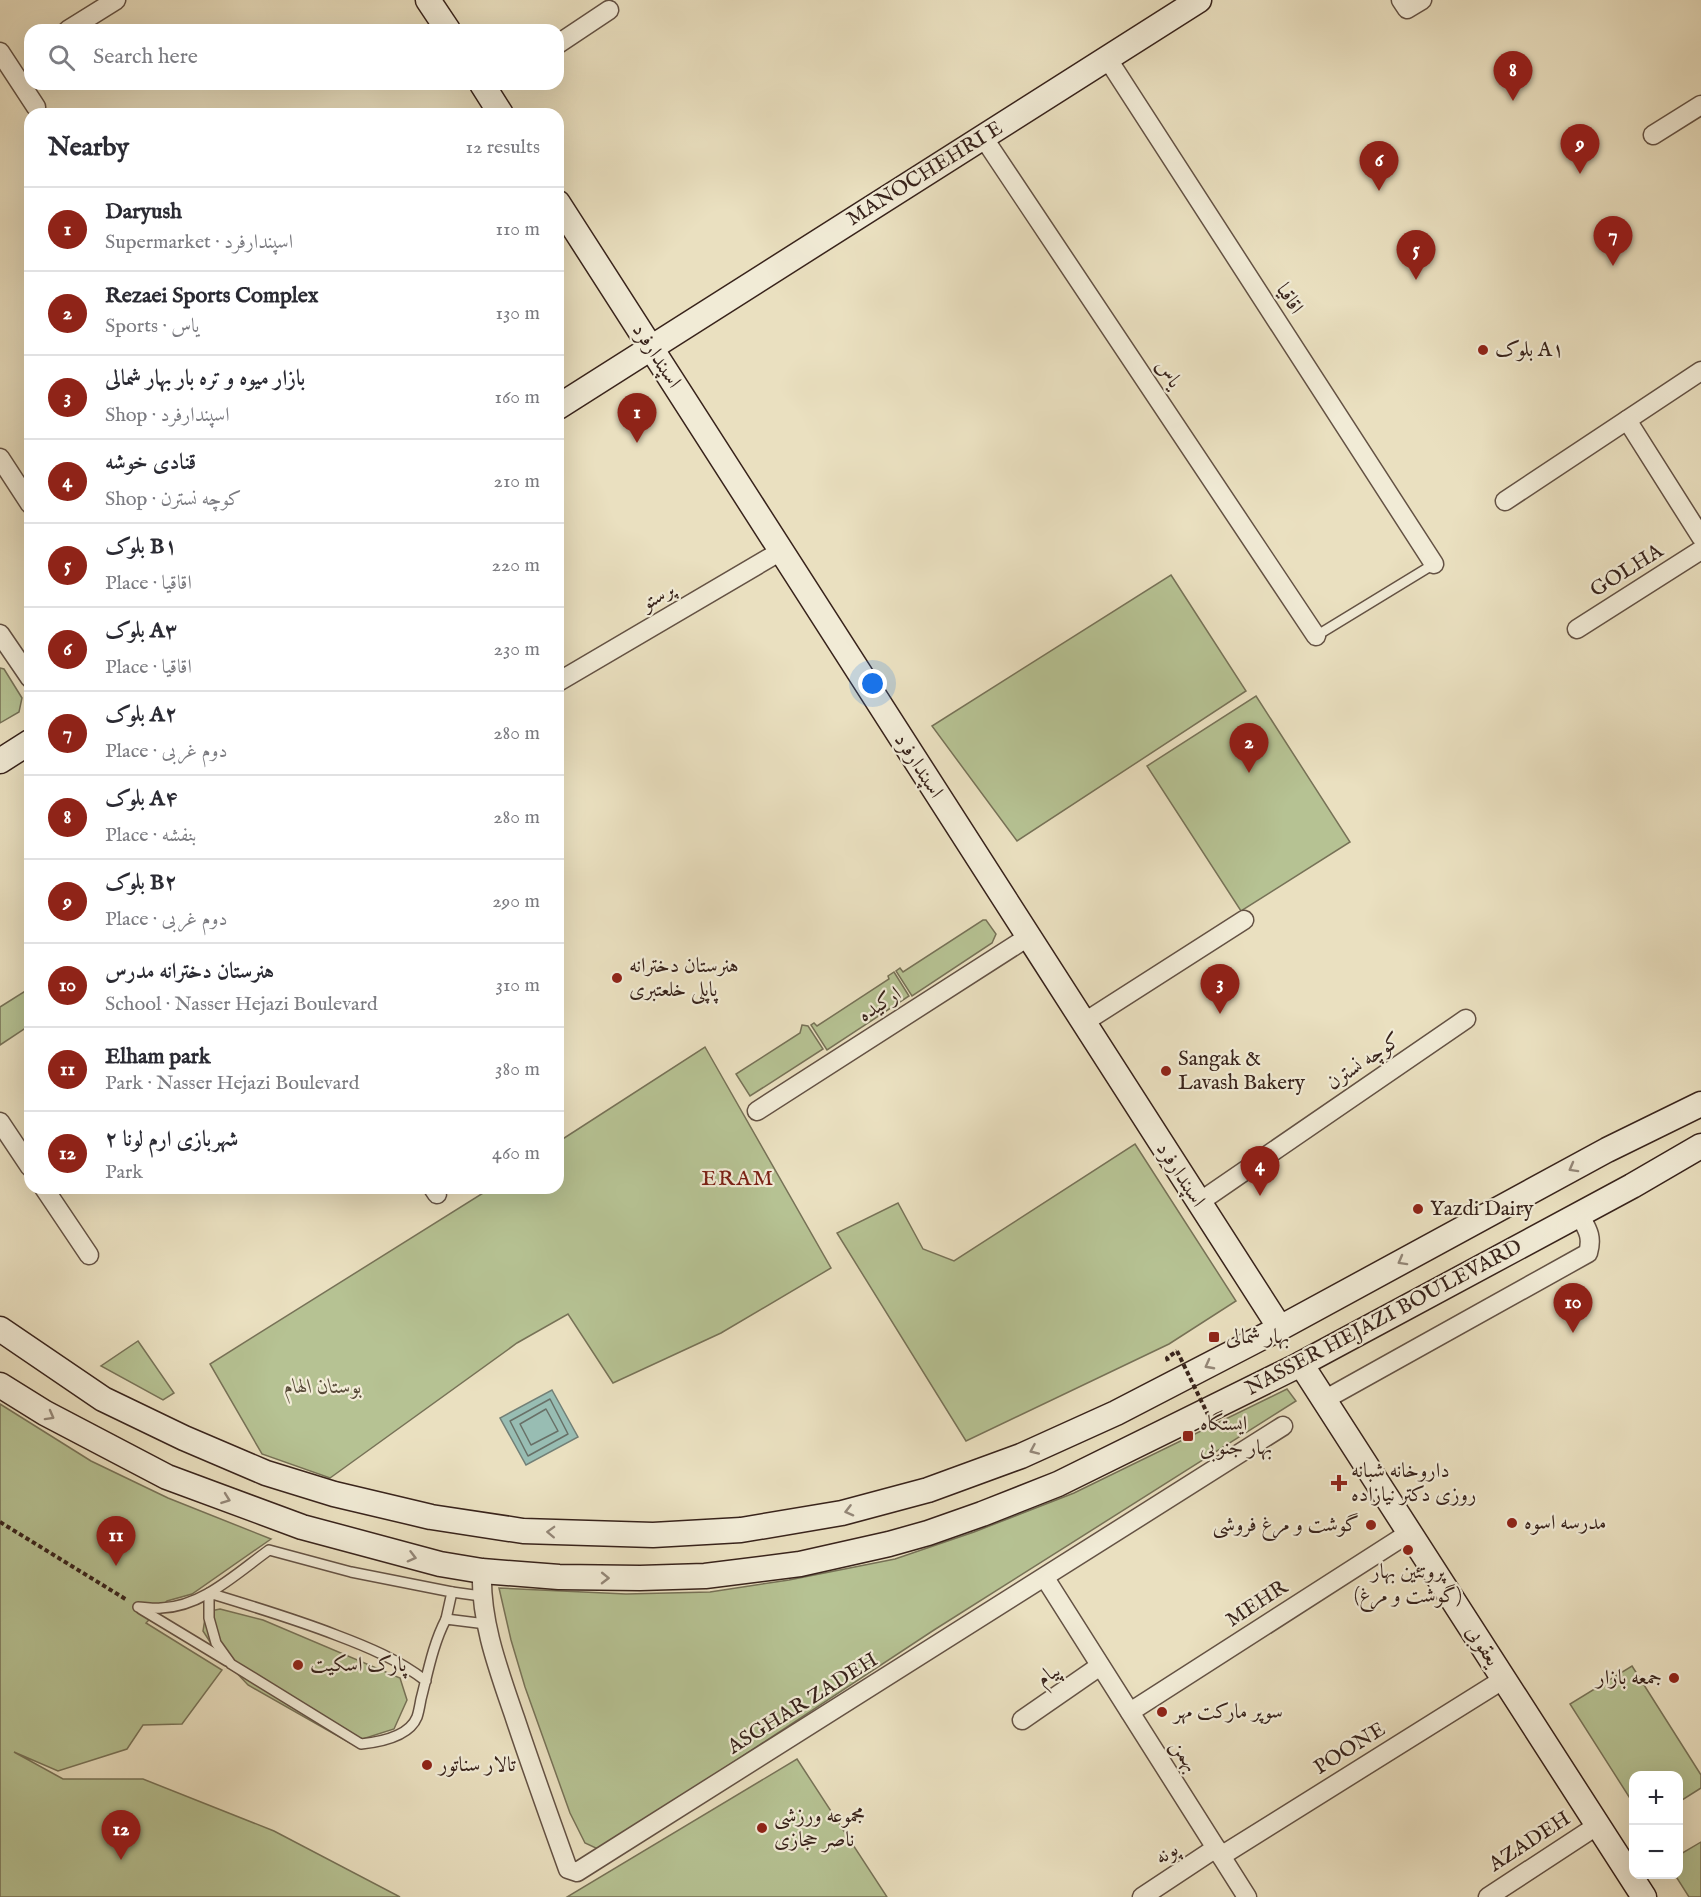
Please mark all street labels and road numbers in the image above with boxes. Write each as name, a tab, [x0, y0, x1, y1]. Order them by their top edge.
street label: MANOCHEHRI E	[842, 115, 1008, 233]
street label: اقاقیا	[1269, 278, 1309, 320]
street label: اسپندارفرد	[625, 318, 687, 394]
street label: یاس	[1149, 354, 1188, 395]
street label: GOLHA	[1586, 538, 1669, 604]
street label: پرستو	[635, 576, 682, 618]
street label: اسپندارفرد	[887, 728, 949, 804]
street label: ارکیده	[853, 981, 907, 1029]
street label: کوچه نسترن	[1321, 1027, 1407, 1097]
street label: اسپندارفرد	[1149, 1137, 1211, 1213]
street label: NASSER HEJAZI BOULEVARD	[1241, 1233, 1527, 1403]
street label: MEHR	[1221, 1573, 1294, 1634]
street label: یعقوبی	[1459, 1620, 1506, 1673]
street label: ASGHAR ZADEH	[722, 1647, 883, 1762]
street label: پیام	[1031, 1657, 1068, 1695]
street label: POONE	[1309, 1717, 1391, 1781]
street label: بهمن	[1164, 1735, 1204, 1777]
street label: AZADEH	[1483, 1806, 1576, 1879]
street label: پونه	[1150, 1836, 1185, 1872]

